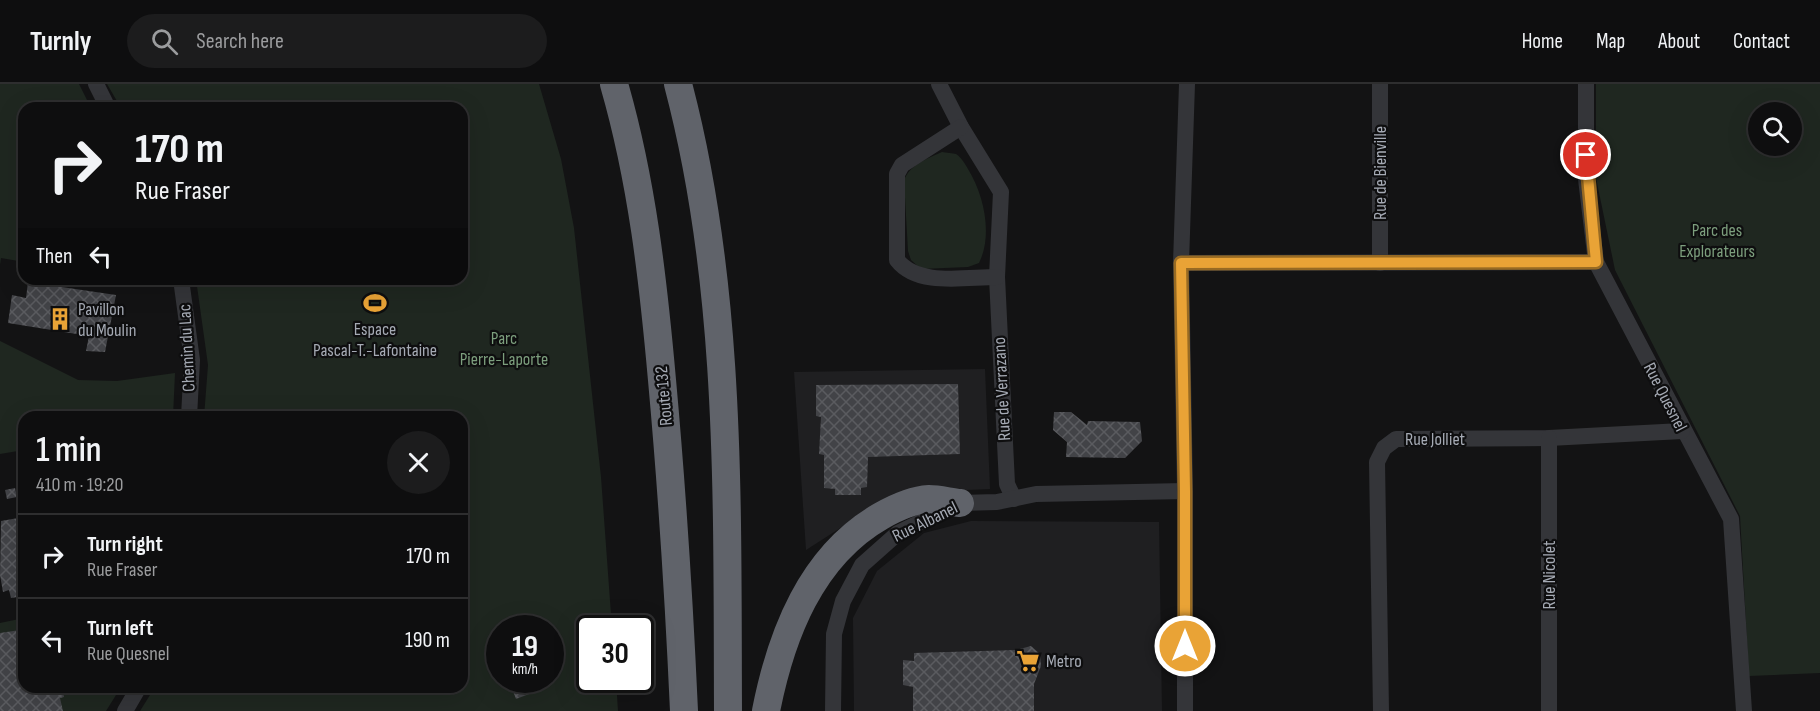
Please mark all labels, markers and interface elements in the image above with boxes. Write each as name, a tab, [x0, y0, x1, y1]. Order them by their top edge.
search box	[127, 14, 547, 68]
text: Turnly	[30, 25, 91, 58]
icon: search	[148, 25, 181, 58]
text: Search here	[196, 28, 284, 55]
text: Home	[1522, 29, 1563, 54]
text: Map	[1596, 29, 1625, 54]
text: About	[1658, 29, 1700, 54]
text: Contact	[1733, 29, 1790, 54]
map controls	[1748, 102, 1802, 156]
button: search	[1748, 102, 1802, 156]
text: 170 m	[135, 124, 224, 175]
icon: right	[36, 126, 114, 204]
street label: Rue de Bienville	[1370, 126, 1391, 220]
pin	[1560, 129, 1611, 180]
icon: arrive	[1569, 138, 1602, 171]
text: Rue Fraser	[135, 175, 230, 207]
park label: Parc des Explorateurs	[1679, 220, 1755, 262]
icon: left	[84, 240, 117, 273]
text: Then	[36, 243, 72, 270]
sports icon: Espace Pascal-T.-Lafontaine	[362, 290, 388, 316]
place label: Pavillon du Moulin	[78, 299, 136, 341]
street label: Chemin du Lac	[174, 304, 200, 392]
building icon: Pavillon du Moulin	[47, 306, 73, 332]
place label: Espace Pascal-T.-Lafontaine	[313, 319, 437, 361]
park label: Parc Pierre-Laporte	[460, 328, 548, 370]
street label: Rue de Verrazano	[989, 337, 1015, 441]
street label: Rue Quesnel	[1639, 359, 1691, 435]
street label: Route 132	[651, 365, 677, 427]
text: 1 min	[36, 429, 101, 472]
street label: Rue Jolliet	[1405, 429, 1466, 450]
button: close	[387, 431, 450, 494]
text: 410 m · 19:20	[36, 473, 124, 497]
street label: Rue Albanel	[889, 497, 961, 547]
text: Turn right	[87, 531, 163, 558]
icon: right	[36, 540, 69, 573]
street label: Rue Nicolet	[1539, 540, 1560, 610]
text: 170 m	[406, 543, 450, 570]
text: Rue Fraser	[87, 558, 157, 582]
position arrow	[1153, 614, 1217, 678]
text: Turn left	[87, 615, 153, 642]
speed limit sign: 30	[576, 615, 654, 693]
icon: left	[36, 624, 69, 657]
text: 190 m	[405, 627, 450, 654]
text: 19	[512, 629, 538, 665]
text: Rue Quesnel	[87, 642, 170, 666]
supermarket icon: Metro	[1015, 648, 1041, 674]
place label: Metro	[1046, 651, 1082, 672]
text: km/h	[512, 660, 538, 679]

